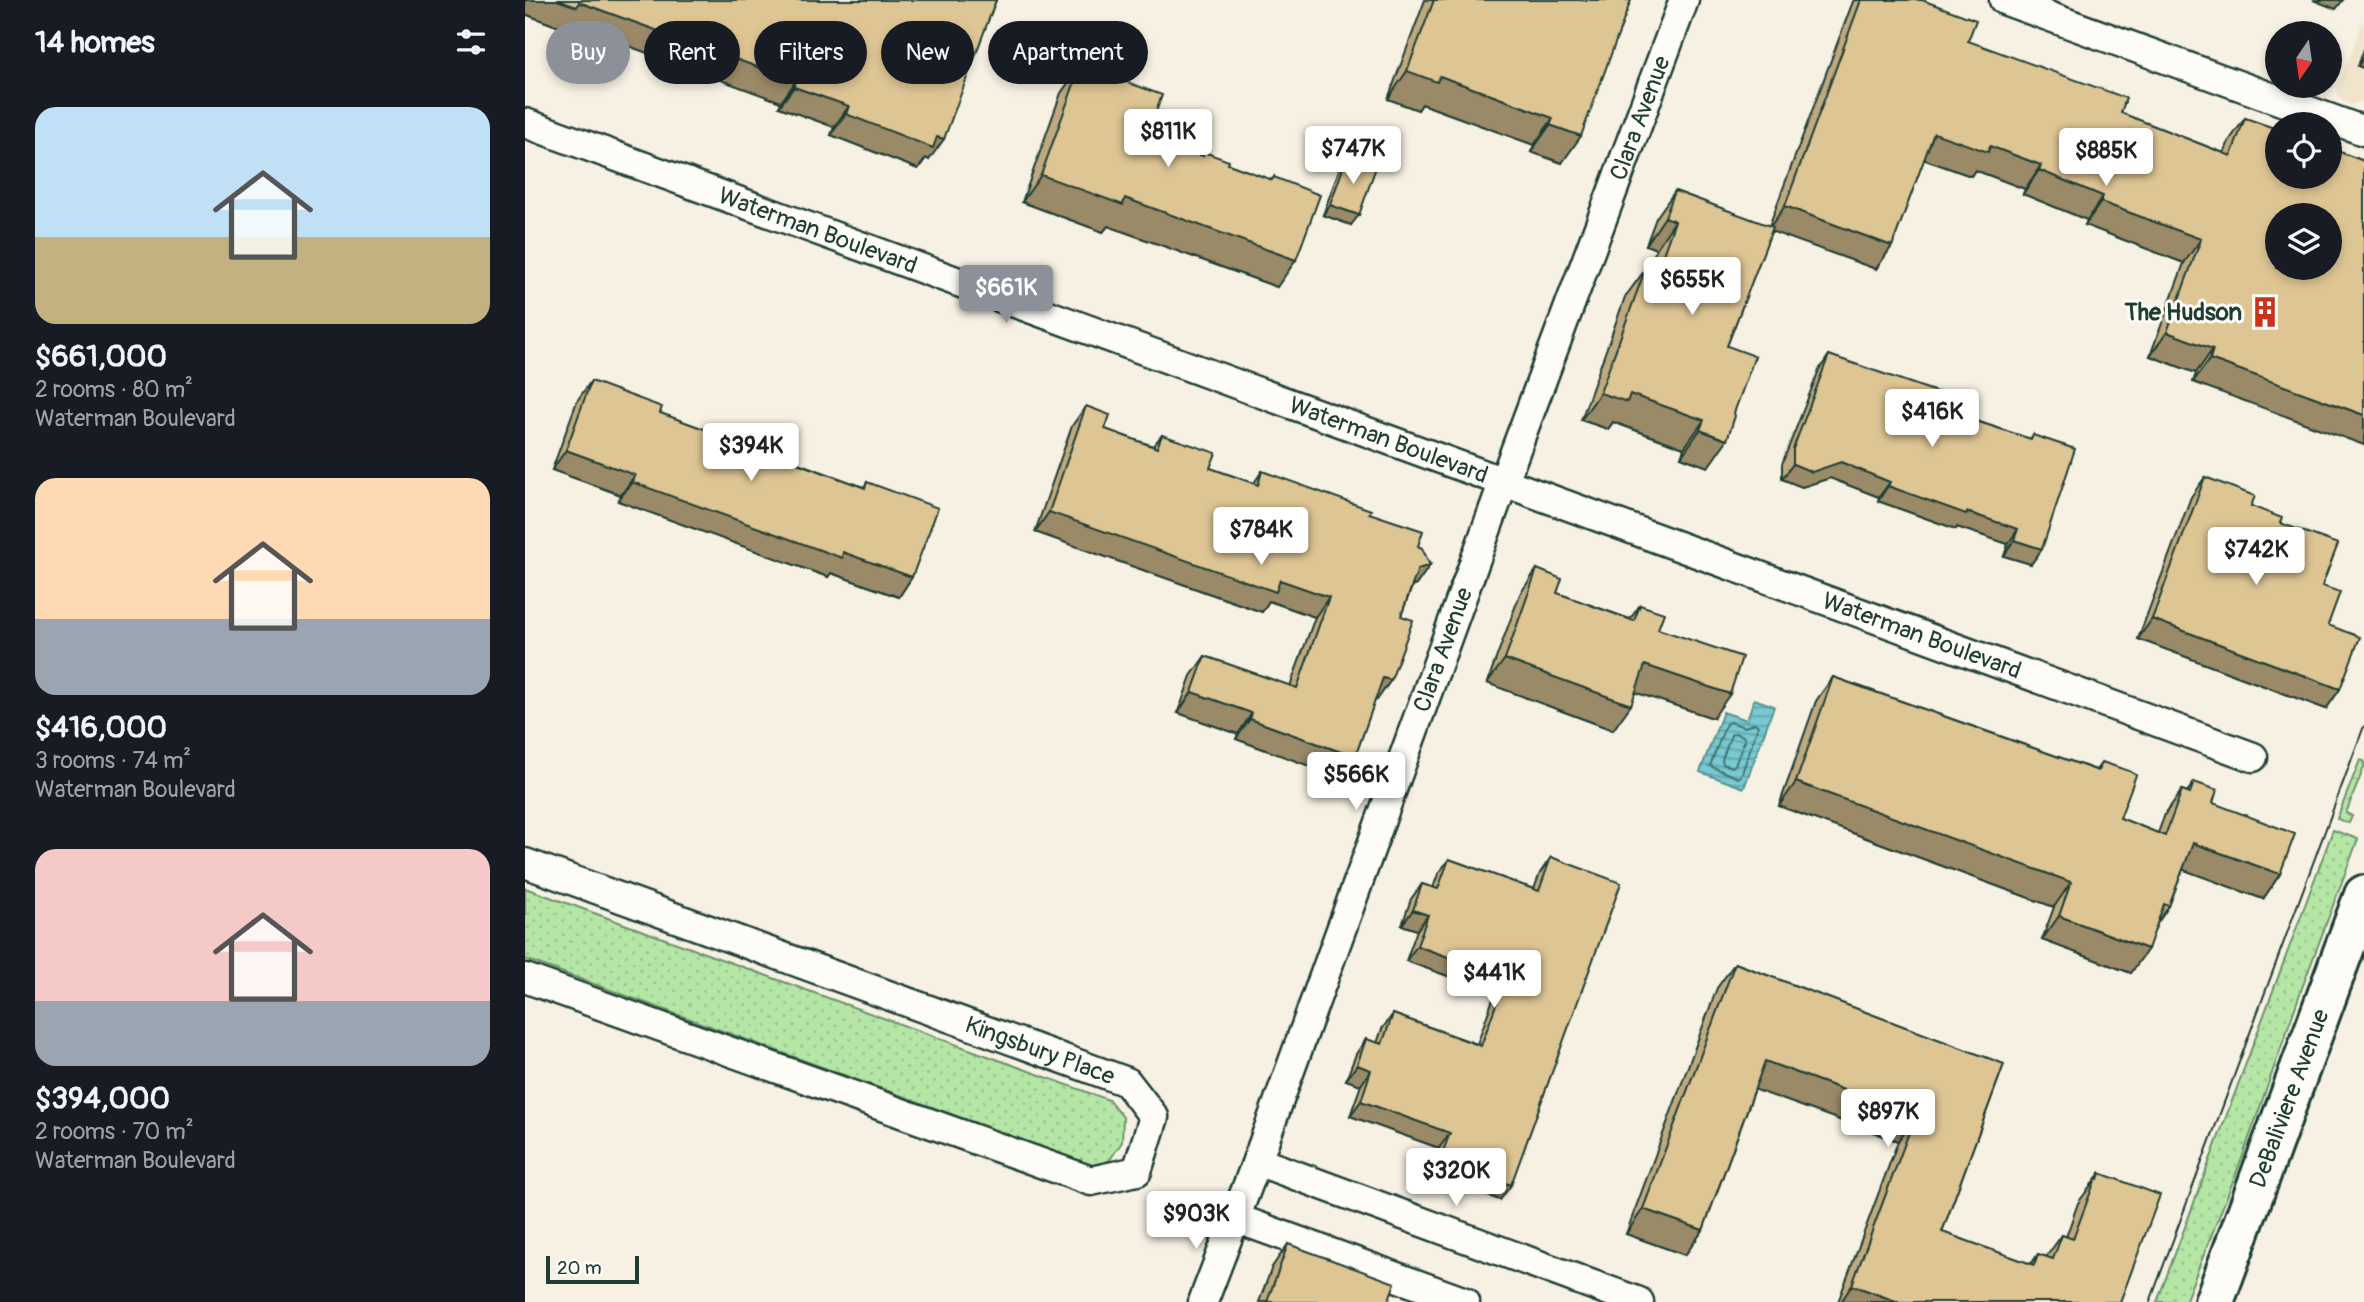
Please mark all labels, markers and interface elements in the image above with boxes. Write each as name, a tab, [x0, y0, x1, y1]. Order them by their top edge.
chip: Buy	[546, 21, 630, 84]
chip: Rent	[644, 21, 740, 84]
chip: Filters	[754, 21, 867, 84]
chip: New	[881, 21, 974, 84]
chip: Apartment	[988, 21, 1148, 84]
north arrow	[2265, 21, 2341, 98]
map controls	[2265, 21, 2342, 280]
icon: filters	[452, 23, 490, 61]
text: 14 homes	[35, 24, 155, 61]
street label: Clara Avenue	[1604, 52, 1677, 184]
pin: $811K	[1119, 110, 1217, 169]
button: locate	[2265, 112, 2342, 189]
text: $811K	[1140, 117, 1196, 146]
pin: $747K	[1304, 127, 1402, 186]
pin: $885K	[2057, 128, 2155, 188]
text: $747K	[1321, 134, 1385, 163]
text: $885K	[2075, 136, 2137, 165]
icon: home	[200, 152, 326, 278]
street label: Waterman Boulevard	[714, 181, 921, 281]
button: layers	[2265, 203, 2342, 280]
pin: $655K	[1643, 258, 1741, 317]
text: $655K	[1660, 265, 1724, 294]
pin: $661K	[957, 266, 1055, 325]
text: $661K	[975, 273, 1037, 302]
building icon: The Hudson	[2248, 295, 2282, 329]
place label: The Hudson	[2123, 298, 2242, 327]
text: $661,000	[35, 338, 167, 375]
text: 2 rooms · 80 m²	[35, 375, 193, 404]
pin: $416K	[1883, 390, 1981, 449]
street label: Waterman Boulevard	[1285, 391, 1492, 490]
text: $416K	[1901, 397, 1963, 426]
text: Waterman Boulevard	[35, 404, 236, 433]
pin: $394K	[702, 424, 800, 483]
text: $394K	[719, 431, 783, 460]
pin: $784K	[1212, 508, 1310, 567]
text: $784K	[1229, 515, 1293, 544]
icon: home	[200, 523, 326, 649]
pin: $742K	[2207, 528, 2305, 587]
text: $742K	[2224, 535, 2288, 564]
street label: Clara Avenue	[1407, 583, 1479, 716]
street label: Waterman Boulevard	[1818, 586, 2025, 686]
text: $416,000	[35, 709, 167, 746]
text: 3 rooms · 74 m²	[35, 746, 191, 775]
pin: $566K	[1307, 752, 1405, 812]
text: $566K	[1323, 760, 1389, 789]
text: Waterman Boulevard	[35, 775, 236, 804]
icon: home	[200, 894, 326, 1020]
pin: $441K	[1445, 950, 1543, 1010]
text: $441K	[1463, 958, 1525, 987]
street label: DeBaliviere Avenue	[2243, 1005, 2336, 1192]
street label: Kingsbury Place	[961, 1010, 1119, 1091]
text: $394,000	[35, 1080, 170, 1117]
pin: $897K	[1839, 1090, 1937, 1149]
text: $897K	[1857, 1097, 1919, 1126]
text: 2 rooms · 70 m²	[35, 1117, 194, 1146]
text: Waterman Boulevard	[35, 1146, 236, 1175]
pin: $320K	[1407, 1148, 1505, 1208]
text: $320K	[1422, 1156, 1490, 1185]
pin: $903K	[1147, 1192, 1245, 1251]
text: $903K	[1163, 1199, 1229, 1228]
scale bar	[546, 1253, 639, 1285]
text: 20 m	[557, 1256, 602, 1280]

